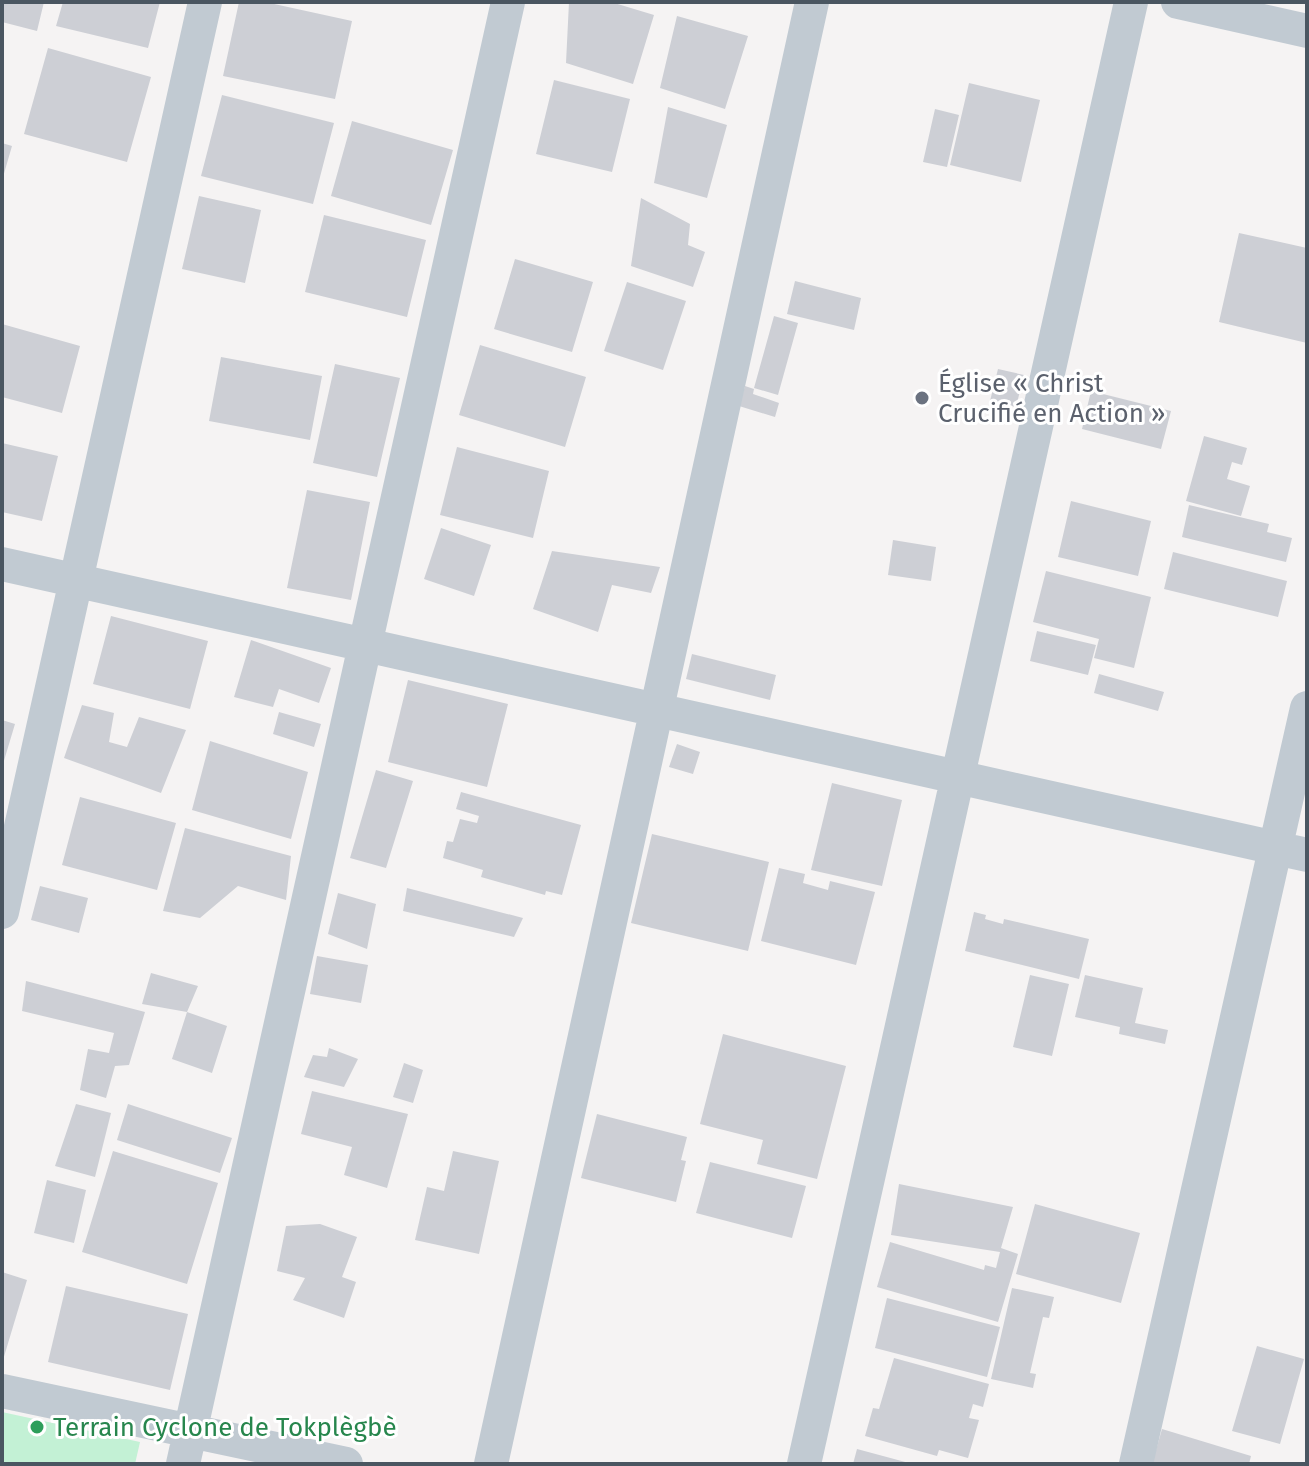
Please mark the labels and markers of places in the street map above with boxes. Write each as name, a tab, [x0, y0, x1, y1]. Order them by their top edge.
place label: Église « Christ Crucifié en Action »	[938, 368, 1165, 429]
marker: Église « Christ Crucifié en Action »	[913, 389, 931, 407]
place label: Terrain Cyclone de Tokplègbè	[53, 1412, 397, 1443]
marker: Terrain Cyclone de Tokplègbè	[28, 1418, 46, 1436]

